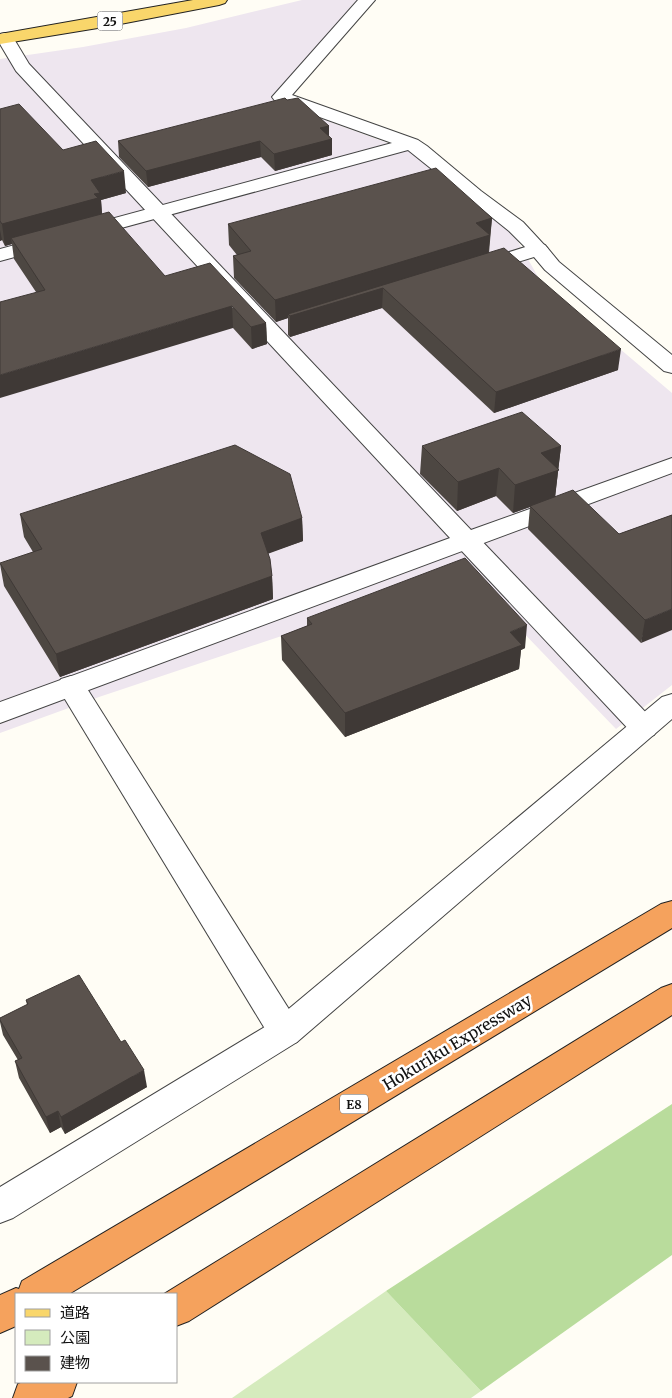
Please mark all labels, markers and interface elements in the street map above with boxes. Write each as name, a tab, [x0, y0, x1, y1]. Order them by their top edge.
road number: 25	[98, 12, 122, 30]
street label: Hokuriku Expressway	[379, 989, 536, 1094]
road number: E8	[340, 1094, 368, 1114]
legend	[15, 1293, 178, 1383]
text: 道路	[60, 1303, 90, 1322]
text: 公園	[60, 1328, 90, 1347]
text: 建物	[60, 1353, 90, 1372]

